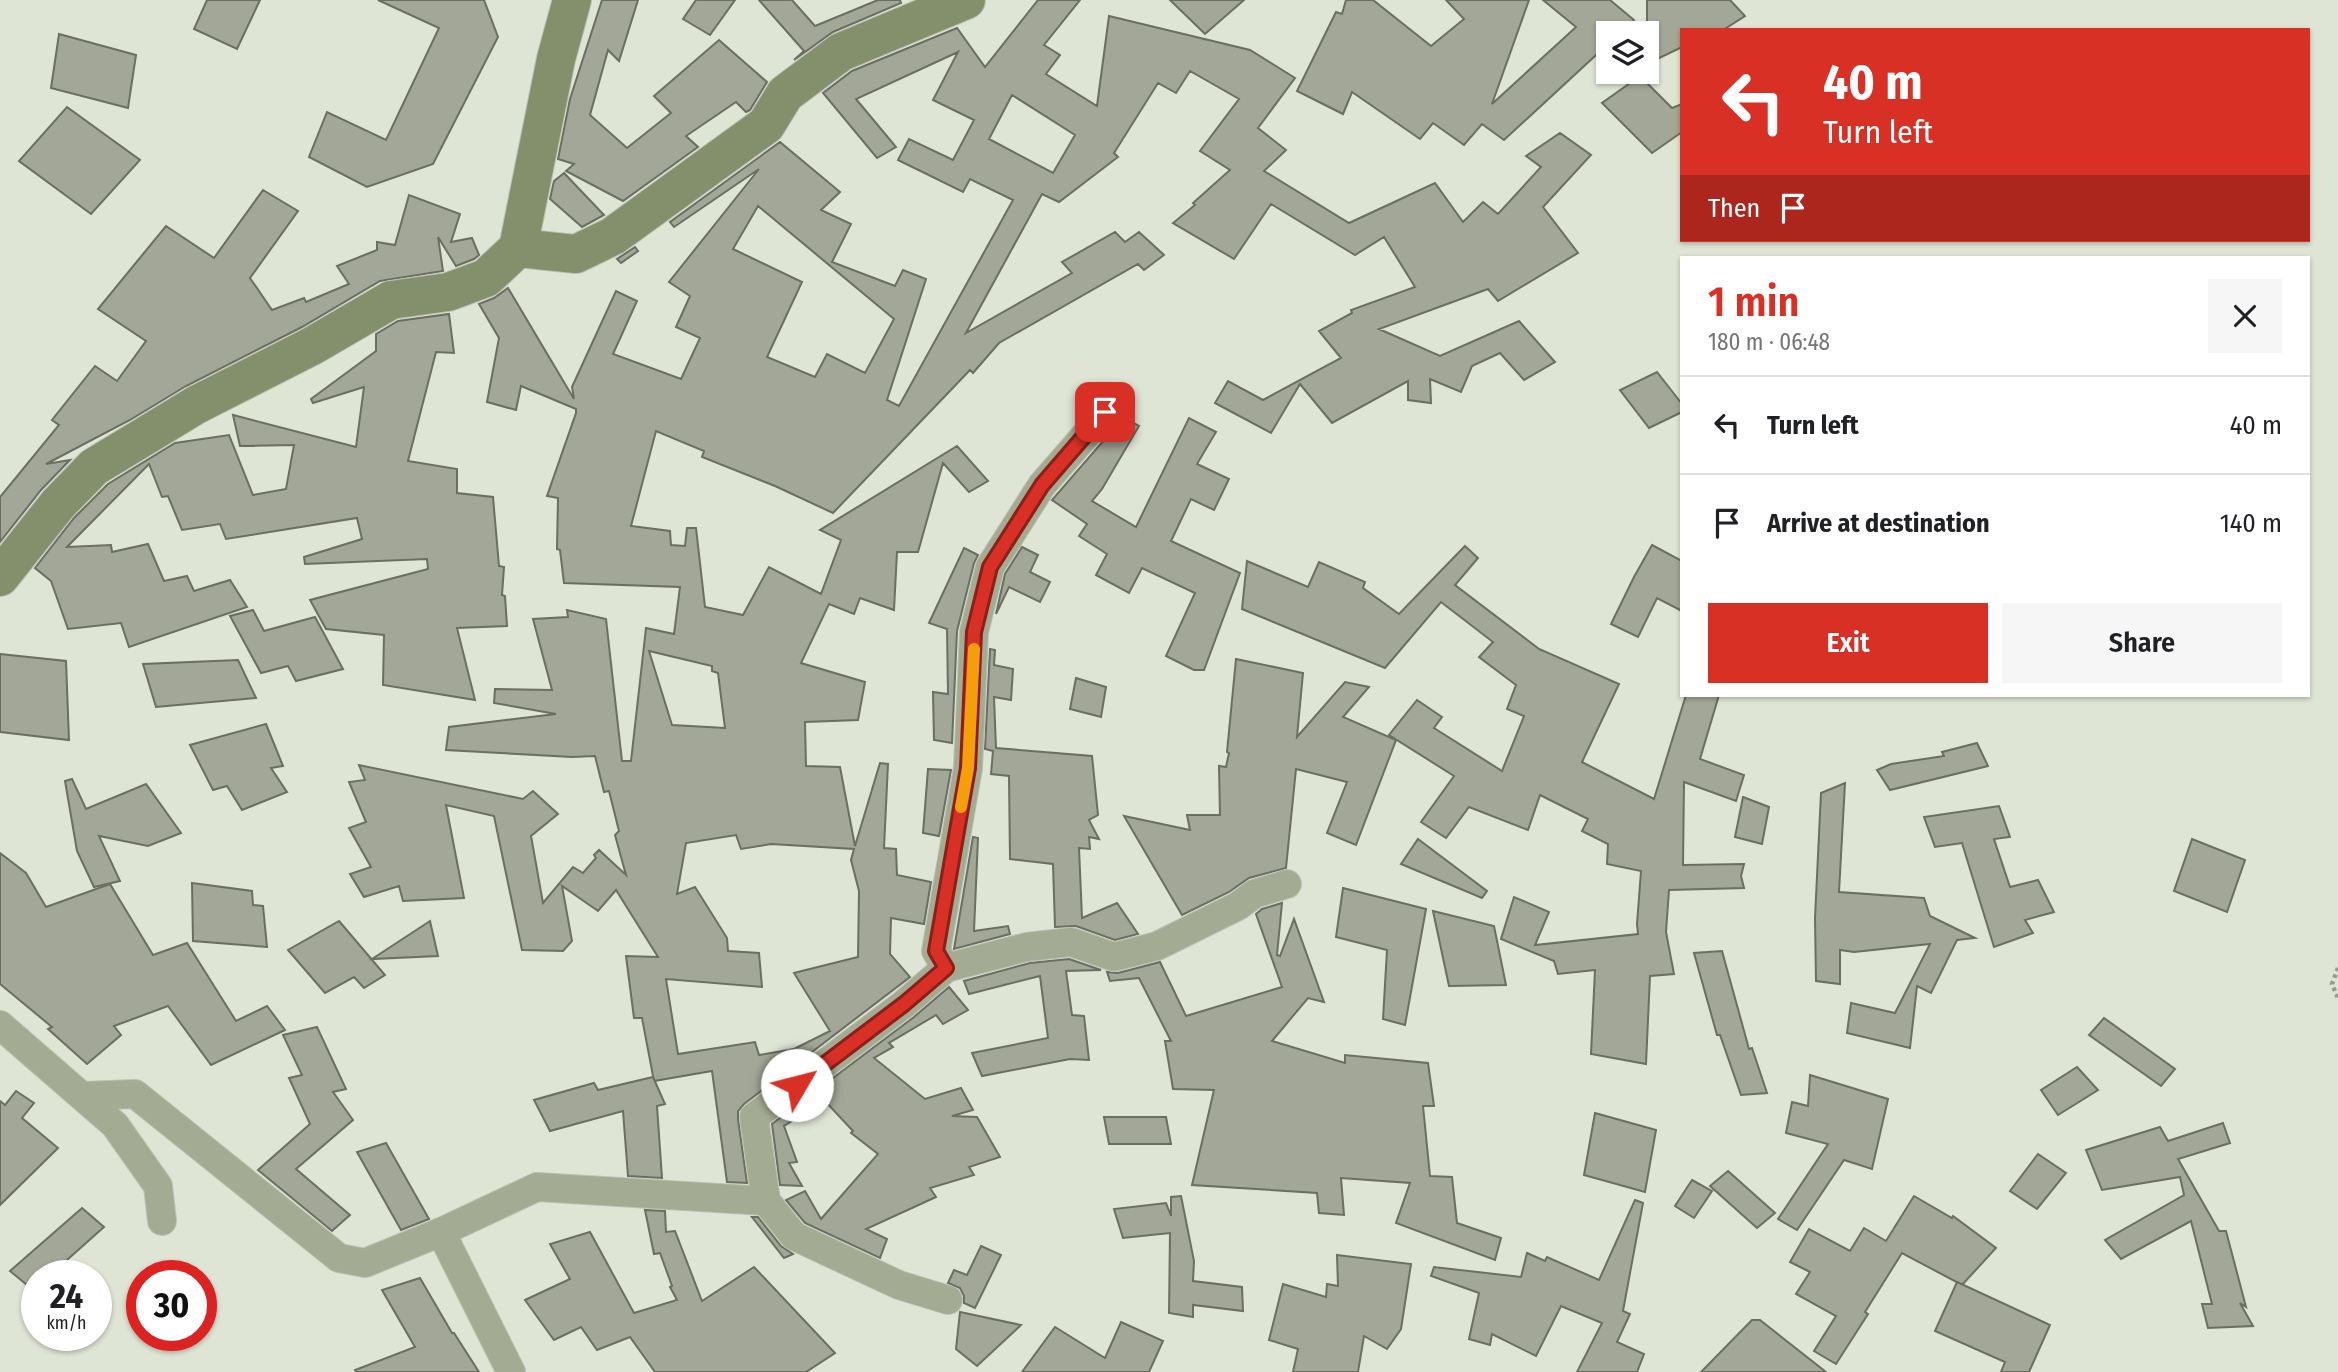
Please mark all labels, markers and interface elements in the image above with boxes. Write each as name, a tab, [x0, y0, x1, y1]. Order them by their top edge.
map controls	[1596, 21, 1659, 84]
button: layers	[1596, 21, 1659, 84]
text: 40 m	[1823, 53, 1923, 112]
icon: left	[1708, 56, 1799, 147]
text: Turn left	[1823, 113, 1933, 151]
icon: arrive	[1774, 189, 1812, 227]
text: Then	[1708, 193, 1760, 224]
text: 1 min	[1708, 277, 1799, 327]
button: close	[2208, 279, 2282, 353]
text: 180 m · 06:48	[1708, 328, 1830, 356]
pin	[1075, 382, 1135, 442]
icon: arrive	[1086, 393, 1124, 431]
icon: left	[1708, 406, 1746, 444]
text: Turn left	[1767, 410, 1859, 441]
text: 40 m	[2230, 410, 2282, 441]
icon: arrive	[1708, 504, 1746, 542]
text: Arrive at destination	[1767, 508, 1990, 539]
text: 140 m	[2220, 508, 2282, 539]
button: Exit	[1708, 603, 1988, 683]
button: Share	[2002, 603, 2282, 683]
position arrow	[760, 1048, 834, 1122]
speed limit sign: 30	[126, 1260, 217, 1351]
text: 24	[50, 1275, 83, 1317]
text: km/h	[46, 1312, 87, 1334]

